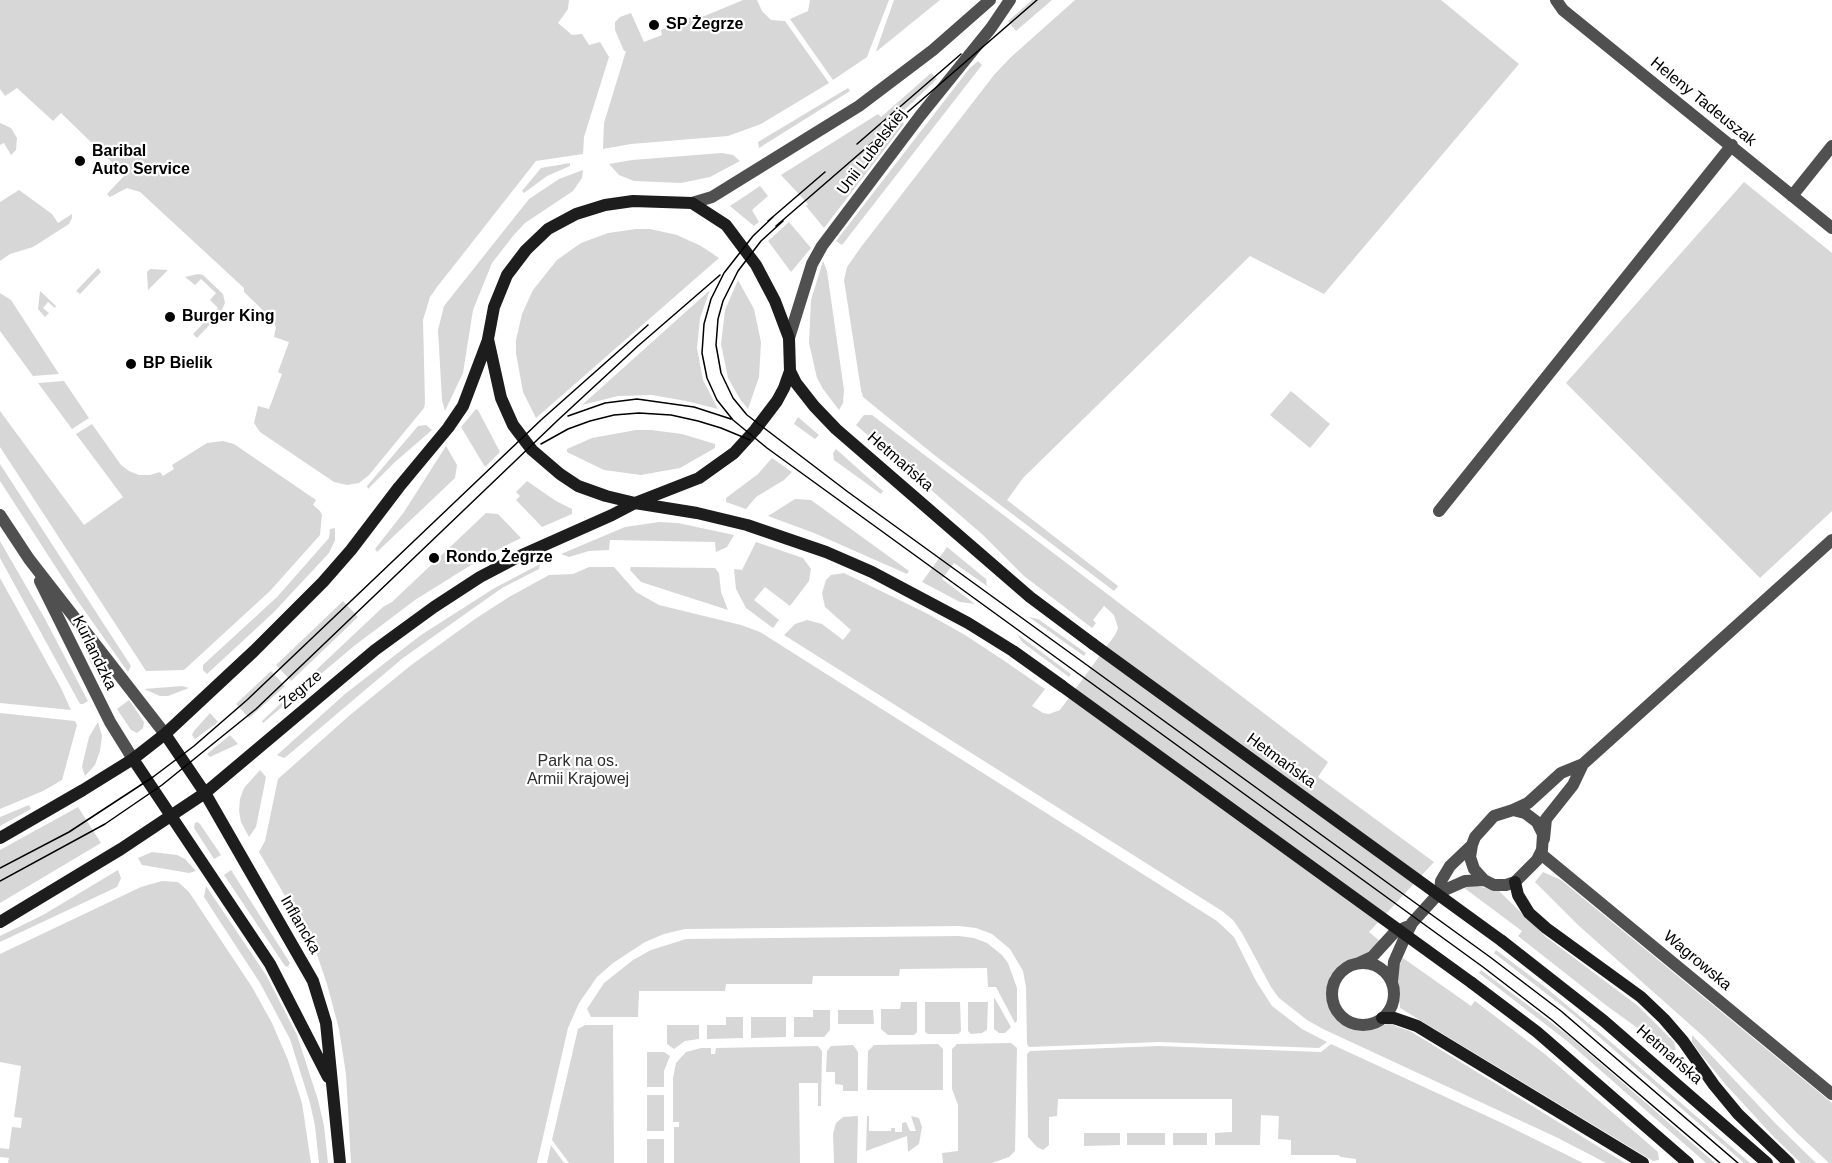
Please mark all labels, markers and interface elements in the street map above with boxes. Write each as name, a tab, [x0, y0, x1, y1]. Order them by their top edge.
place label: SP Żegrze	[666, 15, 743, 35]
marker: SP Żegrze	[647, 18, 661, 32]
street label: Heleny Tadeuszak	[1646, 53, 1760, 151]
street label: Unii Lubelskiej	[833, 105, 911, 199]
place label: Baribal Auto Service	[92, 142, 190, 180]
marker: Baribal Auto Service	[73, 154, 87, 168]
place label: Burger King	[182, 307, 274, 327]
marker: Burger King	[163, 310, 177, 324]
place label: BP Bielik	[143, 354, 212, 374]
marker: BP Bielik	[124, 357, 138, 371]
street label: Hetmańska	[863, 428, 937, 496]
place label: Rondo Żegrze	[446, 548, 553, 568]
marker: Rondo Żegrze	[427, 551, 441, 565]
street label: Kurlandzka	[68, 613, 120, 693]
street label: Żegrze	[276, 667, 326, 713]
street label: Hetmańska	[1243, 729, 1319, 793]
park label: Park na os. Armii Krajowej	[527, 752, 629, 790]
street label: Inflancka	[276, 892, 324, 958]
street label: Wagrowska	[1659, 927, 1735, 995]
street label: Hetmańska	[1632, 1021, 1706, 1089]

